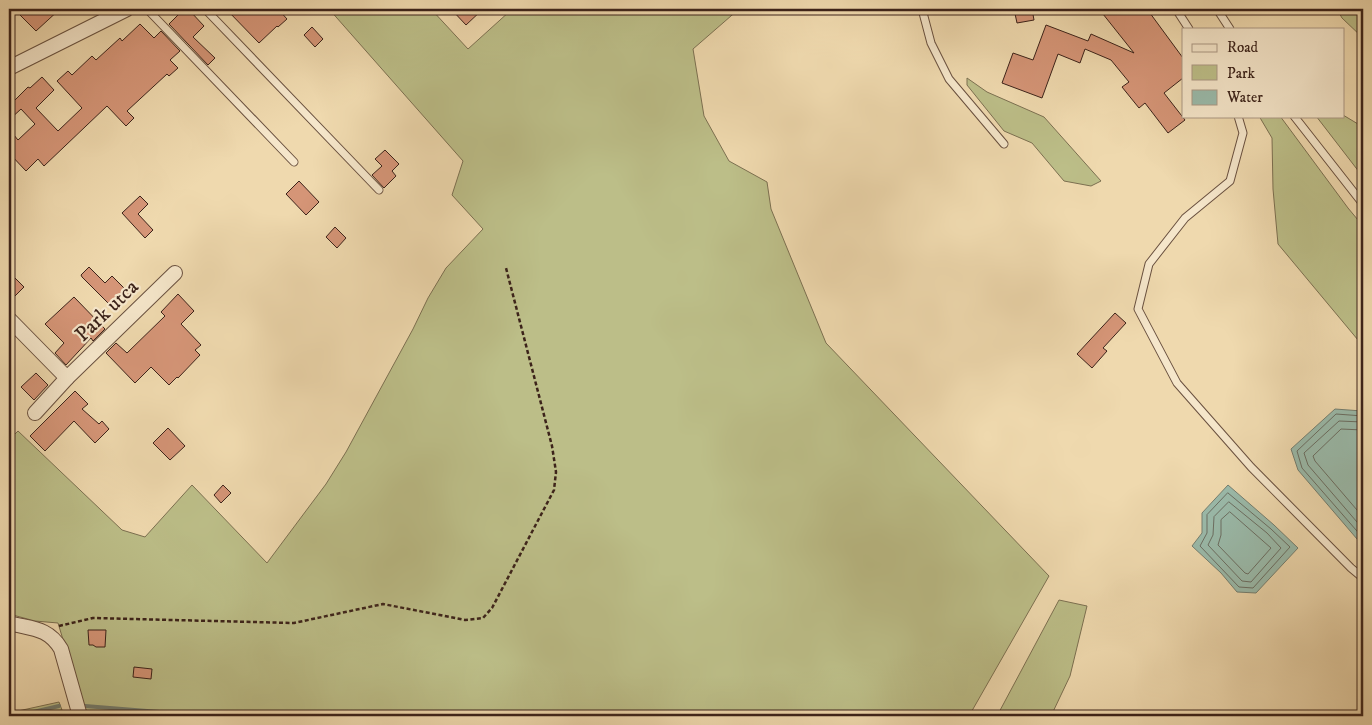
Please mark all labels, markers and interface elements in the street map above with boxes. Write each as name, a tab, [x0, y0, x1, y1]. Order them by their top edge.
legend	[1182, 28, 1344, 118]
text: Road	[1227, 38, 1259, 57]
text: Park	[1227, 64, 1256, 83]
text: Water	[1226, 88, 1263, 107]
street label: Park utca	[70, 274, 144, 348]

